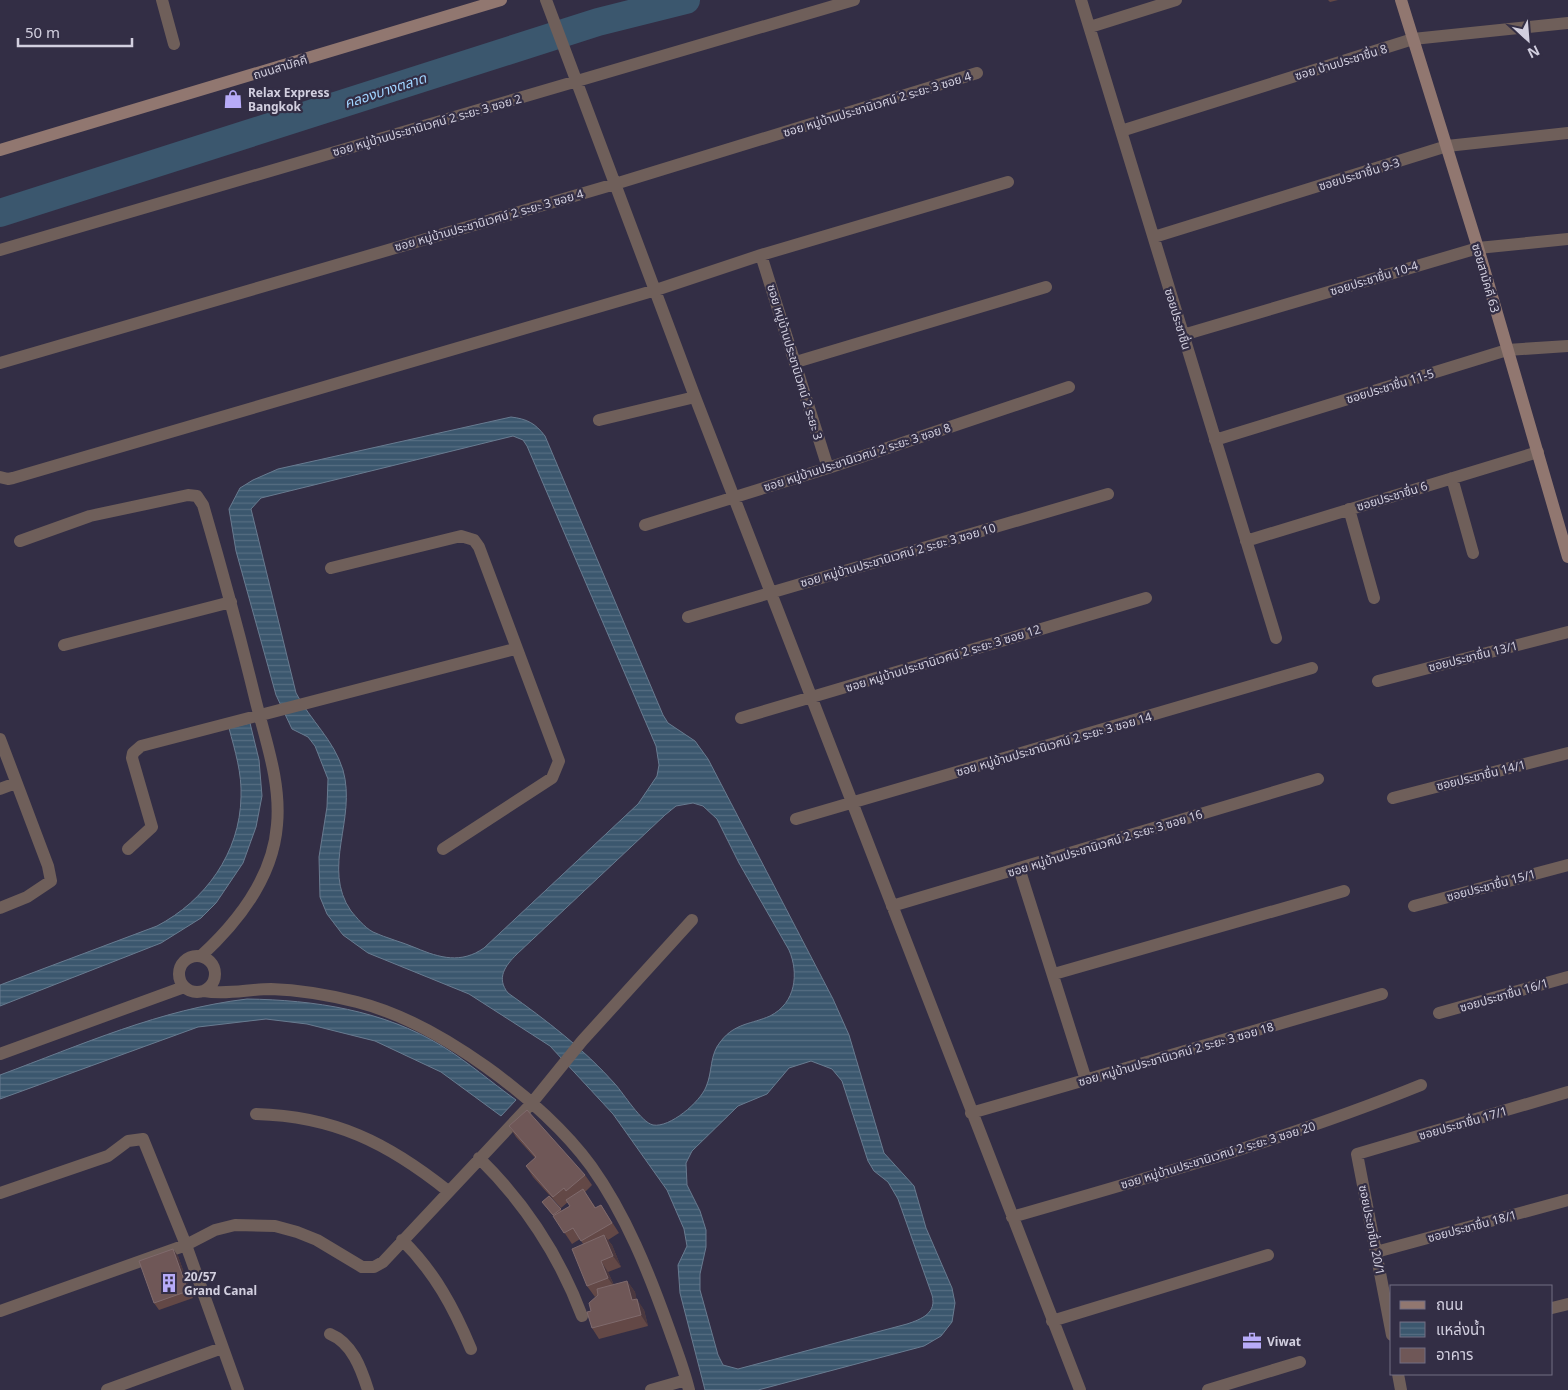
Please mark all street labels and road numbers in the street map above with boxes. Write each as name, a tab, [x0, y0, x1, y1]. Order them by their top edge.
street label: ซอย บ้านประชาชื่น 8	[1293, 40, 1389, 84]
street label: ถนนสามัคคี	[251, 51, 309, 83]
street label: ซอย หมู่บ้านประชานิเวศน์ 2 ระยะ 3 ซอย 4	[781, 67, 973, 141]
street label: ซอย หมู่บ้านประชานิเวศน์ 2 ระยะ 3 ซอย 2	[331, 90, 524, 160]
street label: ซอยประชาชื่น 9-3	[1316, 154, 1402, 194]
street label: ซอย หมู่บ้านประชานิเวศน์ 2 ระยะ 3 ซอย 4	[393, 185, 586, 255]
street label: ซอยสามัคคี 63	[1468, 241, 1504, 315]
street label: ซอยประชาชื่น 10-4	[1328, 257, 1420, 299]
street label: ซอย หมู่บ้านประชานิเวศน์ 2 ระยะ 3	[763, 282, 827, 442]
street label: ซอยประชาชื่น	[1161, 286, 1195, 352]
street label: ซอยประชาชื่น 11-5	[1344, 365, 1436, 407]
street label: ซอย หมู่บ้านประชานิเวศน์ 2 ระยะ 3 ซอย 8	[761, 419, 953, 495]
street label: ซอยประชาชื่น 6	[1354, 477, 1430, 515]
street label: ซอย หมู่บ้านประชานิเวศน์ 2 ระยะ 3 ซอย 10	[798, 519, 998, 591]
street label: ซอย หมู่บ้านประชานิเวศน์ 2 ระยะ 3 ซอย 12	[844, 620, 1043, 696]
street label: ซอยประชาชื่น 13/1	[1427, 637, 1519, 675]
street label: ซอย หมู่บ้านประชานิเวศน์ 2 ระยะ 3 ซอย 14	[954, 708, 1154, 780]
street label: ซอยประชาชื่น 14/1	[1435, 756, 1527, 794]
street label: ซอย หมู่บ้านประชานิเวศน์ 2 ระยะ 3 ซอย 16	[1006, 805, 1205, 881]
street label: ซอยประชาชื่น 15/1	[1445, 865, 1537, 905]
street label: ซอยประชาชื่น 16/1	[1458, 974, 1550, 1016]
street label: ซอย หมู่บ้านประชานิเวศน์ 2 ระยะ 3 ซอย 18	[1076, 1018, 1276, 1090]
street label: ซอยประชาชื่น 17/1	[1417, 1102, 1509, 1144]
street label: ซอย หมู่บ้านประชานิเวศน์ 2 ระยะ 3 ซอย 20	[1119, 1117, 1318, 1193]
street label: ซอยประชาชื่น 20/1	[1355, 1183, 1389, 1277]
street label: ซอยประชาชื่น 18/1	[1426, 1206, 1518, 1246]

